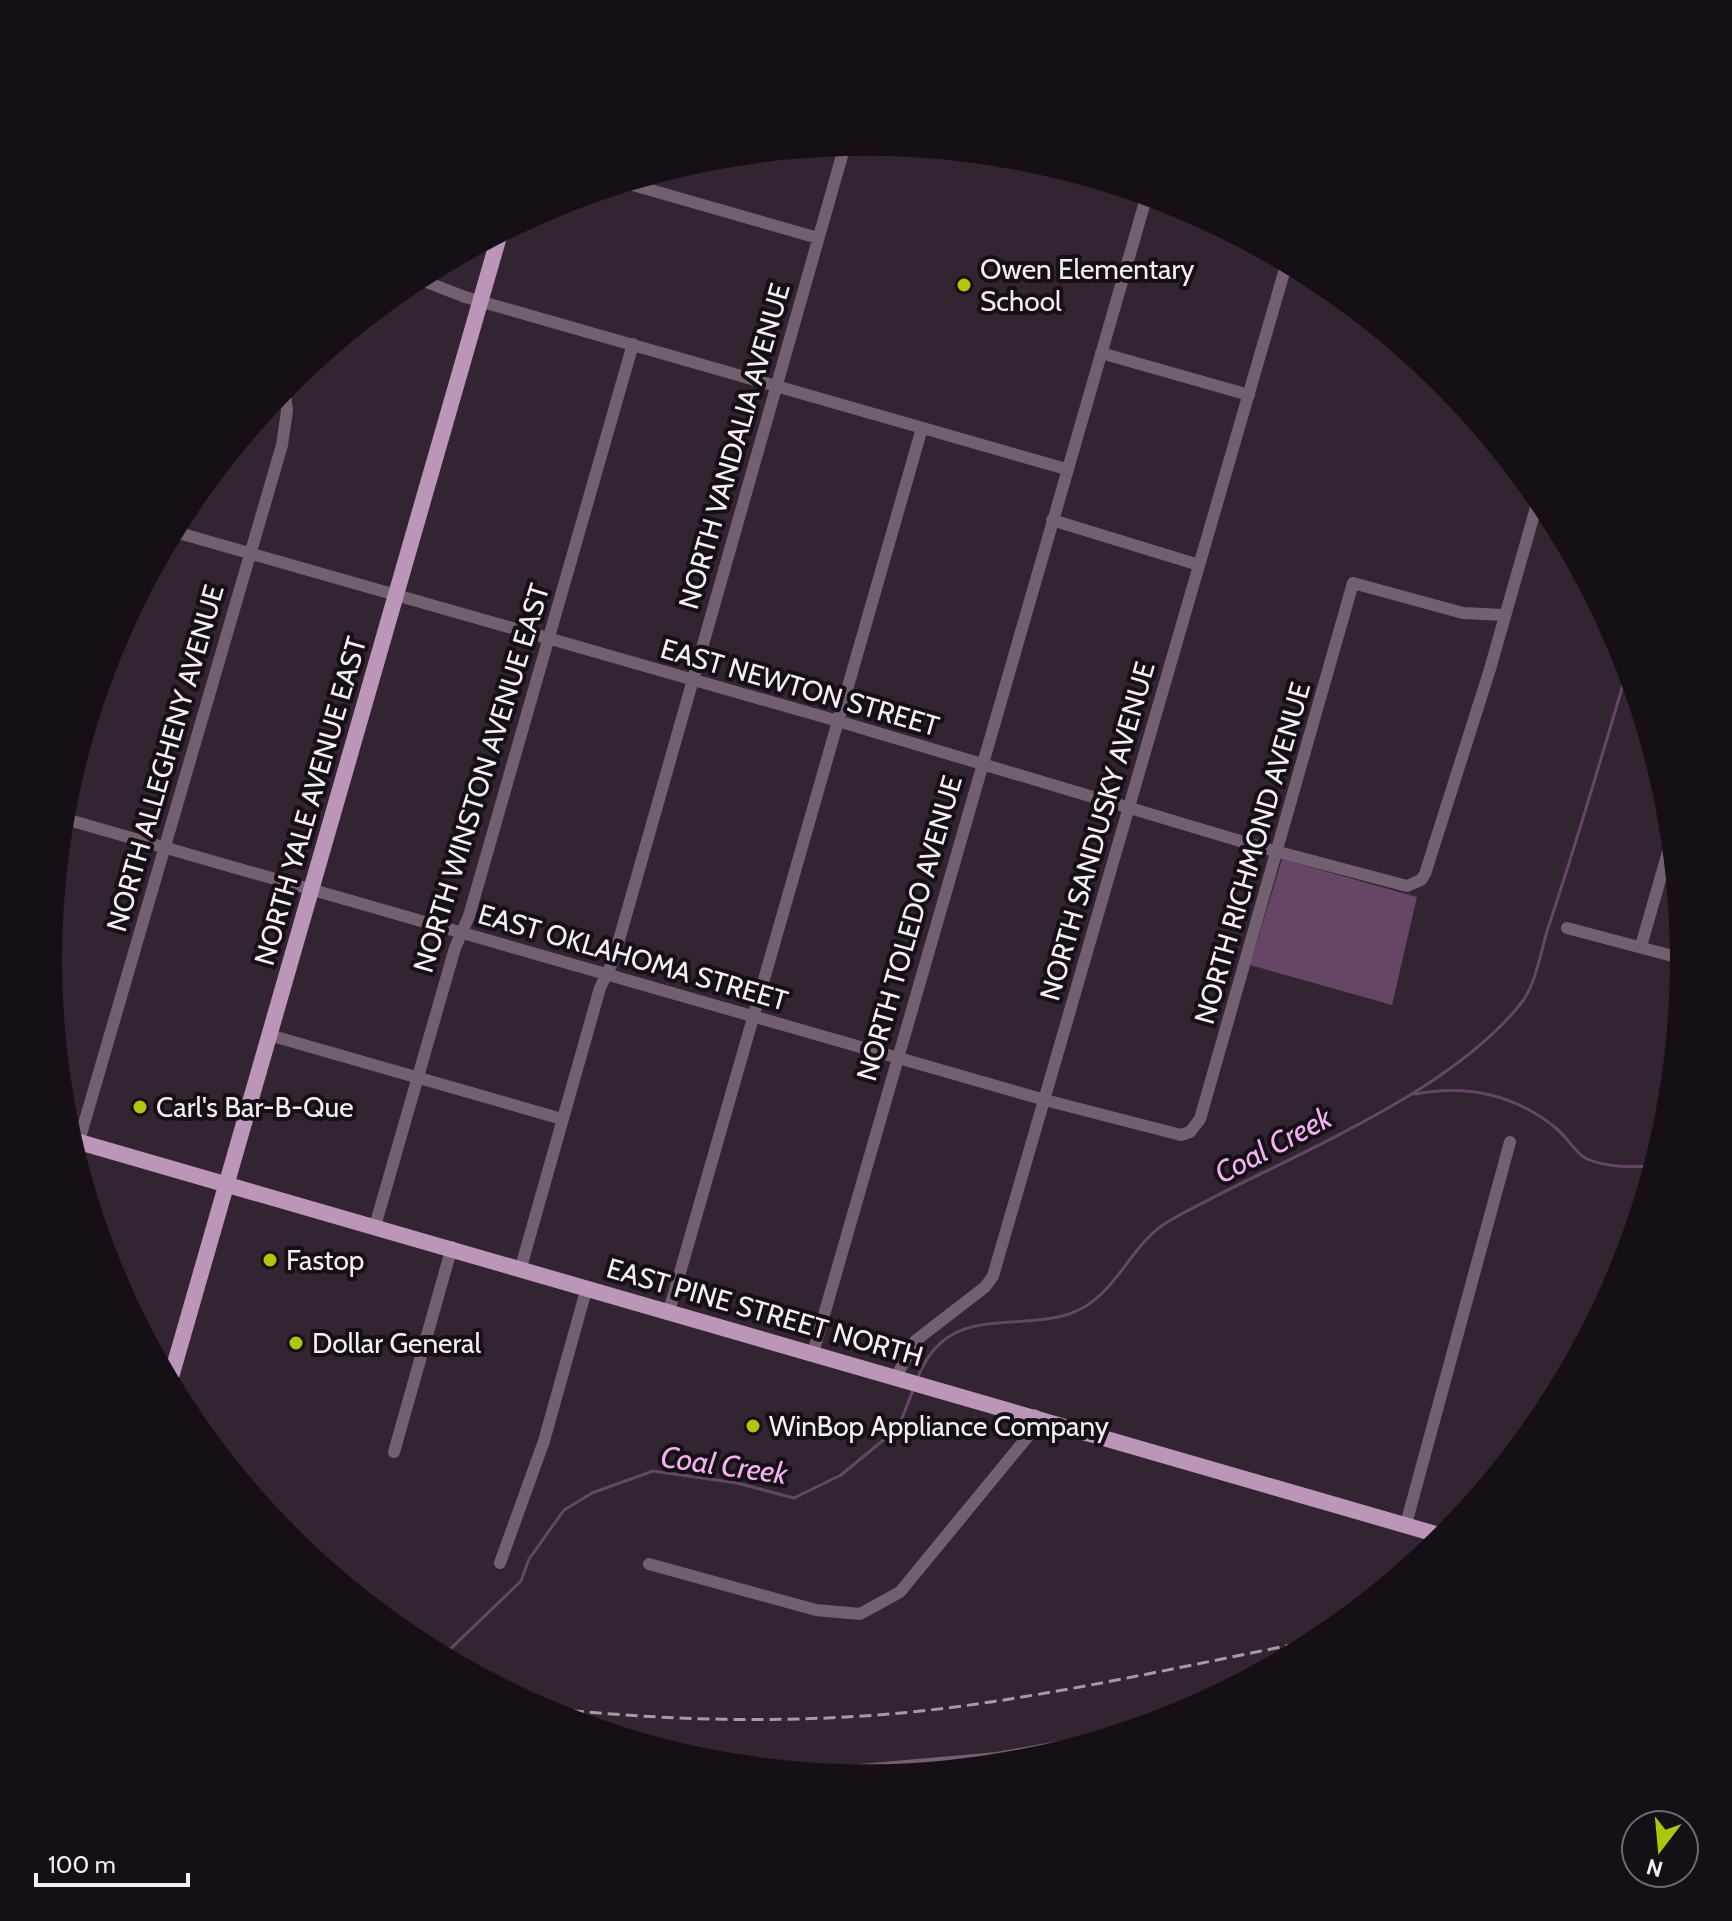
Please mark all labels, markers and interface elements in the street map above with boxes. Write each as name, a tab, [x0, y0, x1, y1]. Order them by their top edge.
place label: Owen Elementary School	[980, 252, 1195, 318]
marker: Owen Elementary School	[955, 276, 973, 294]
street label: NORTH VANDALIA AVENUE	[671, 279, 797, 613]
street label: NORTH WINSTON AVENUE EAST	[406, 580, 556, 976]
street label: NORTH ALLEGHENY AVENUE	[99, 581, 231, 935]
street label: EAST NEWTON STREET	[657, 631, 943, 743]
street label: NORTH YALE AVENUE EAST	[247, 633, 373, 969]
street label: NORTH SANDUSKY AVENUE	[1032, 658, 1162, 1004]
street label: NORTH RICHMOND AVENUE	[1187, 678, 1317, 1028]
street label: NORTH TOLEDO AVENUE	[849, 771, 969, 1085]
street label: EAST OKLAHOMA STREET	[474, 896, 792, 1018]
place label: Carl's Bar-B-Que	[156, 1090, 354, 1124]
marker: Carl's Bar-B-Que	[131, 1098, 149, 1116]
water label: Coal Creek	[1208, 1098, 1339, 1191]
place label: Fastop	[286, 1243, 364, 1277]
street label: EAST PINE STREET NORTH	[603, 1250, 927, 1374]
marker: Fastop	[261, 1251, 279, 1269]
place label: Dollar General	[312, 1326, 481, 1360]
marker: Dollar General	[287, 1334, 305, 1352]
place label: WinBop Appliance Company	[769, 1409, 1109, 1443]
marker: WinBop Appliance Company	[744, 1417, 762, 1435]
water label: Coal Creek	[658, 1438, 791, 1492]
north arrow	[1620, 1809, 1700, 1889]
scale bar	[36, 1837, 188, 1887]
text: 100 m	[48, 1850, 116, 1879]
text: N	[1643, 1853, 1666, 1883]

